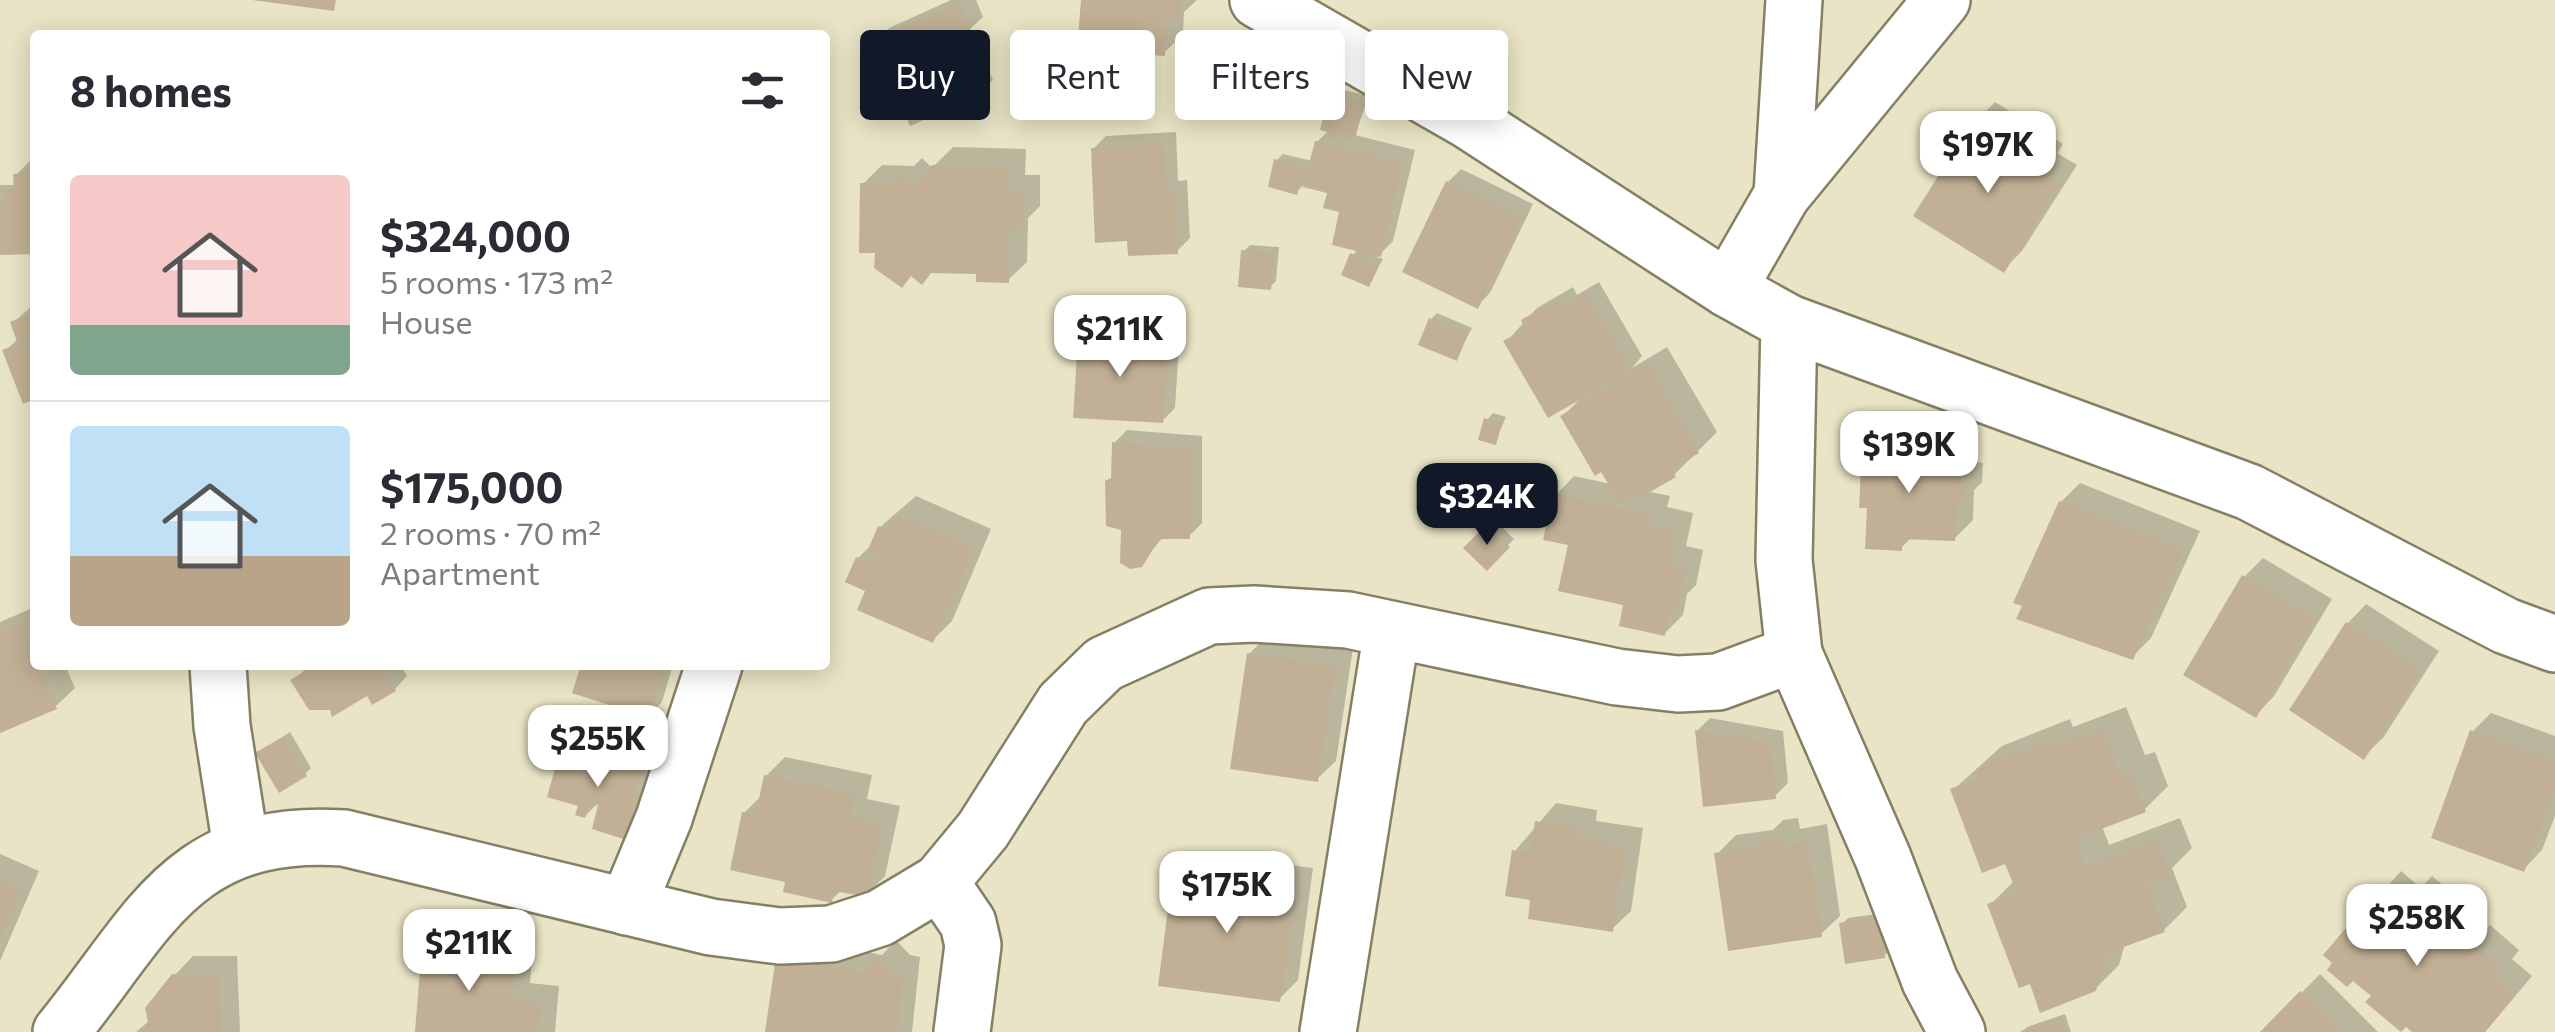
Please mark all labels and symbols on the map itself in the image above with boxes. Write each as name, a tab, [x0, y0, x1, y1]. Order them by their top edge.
pin: $197K	[1918, 111, 2058, 196]
pin: $211K	[1050, 295, 1190, 380]
pin: $139K	[1839, 411, 1979, 496]
pin: $324K	[1417, 463, 1557, 548]
pin: $255K	[528, 705, 668, 790]
pin: $175K	[1157, 851, 1297, 936]
pin: $258K	[2347, 884, 2487, 969]
pin: $211K	[399, 909, 539, 994]

